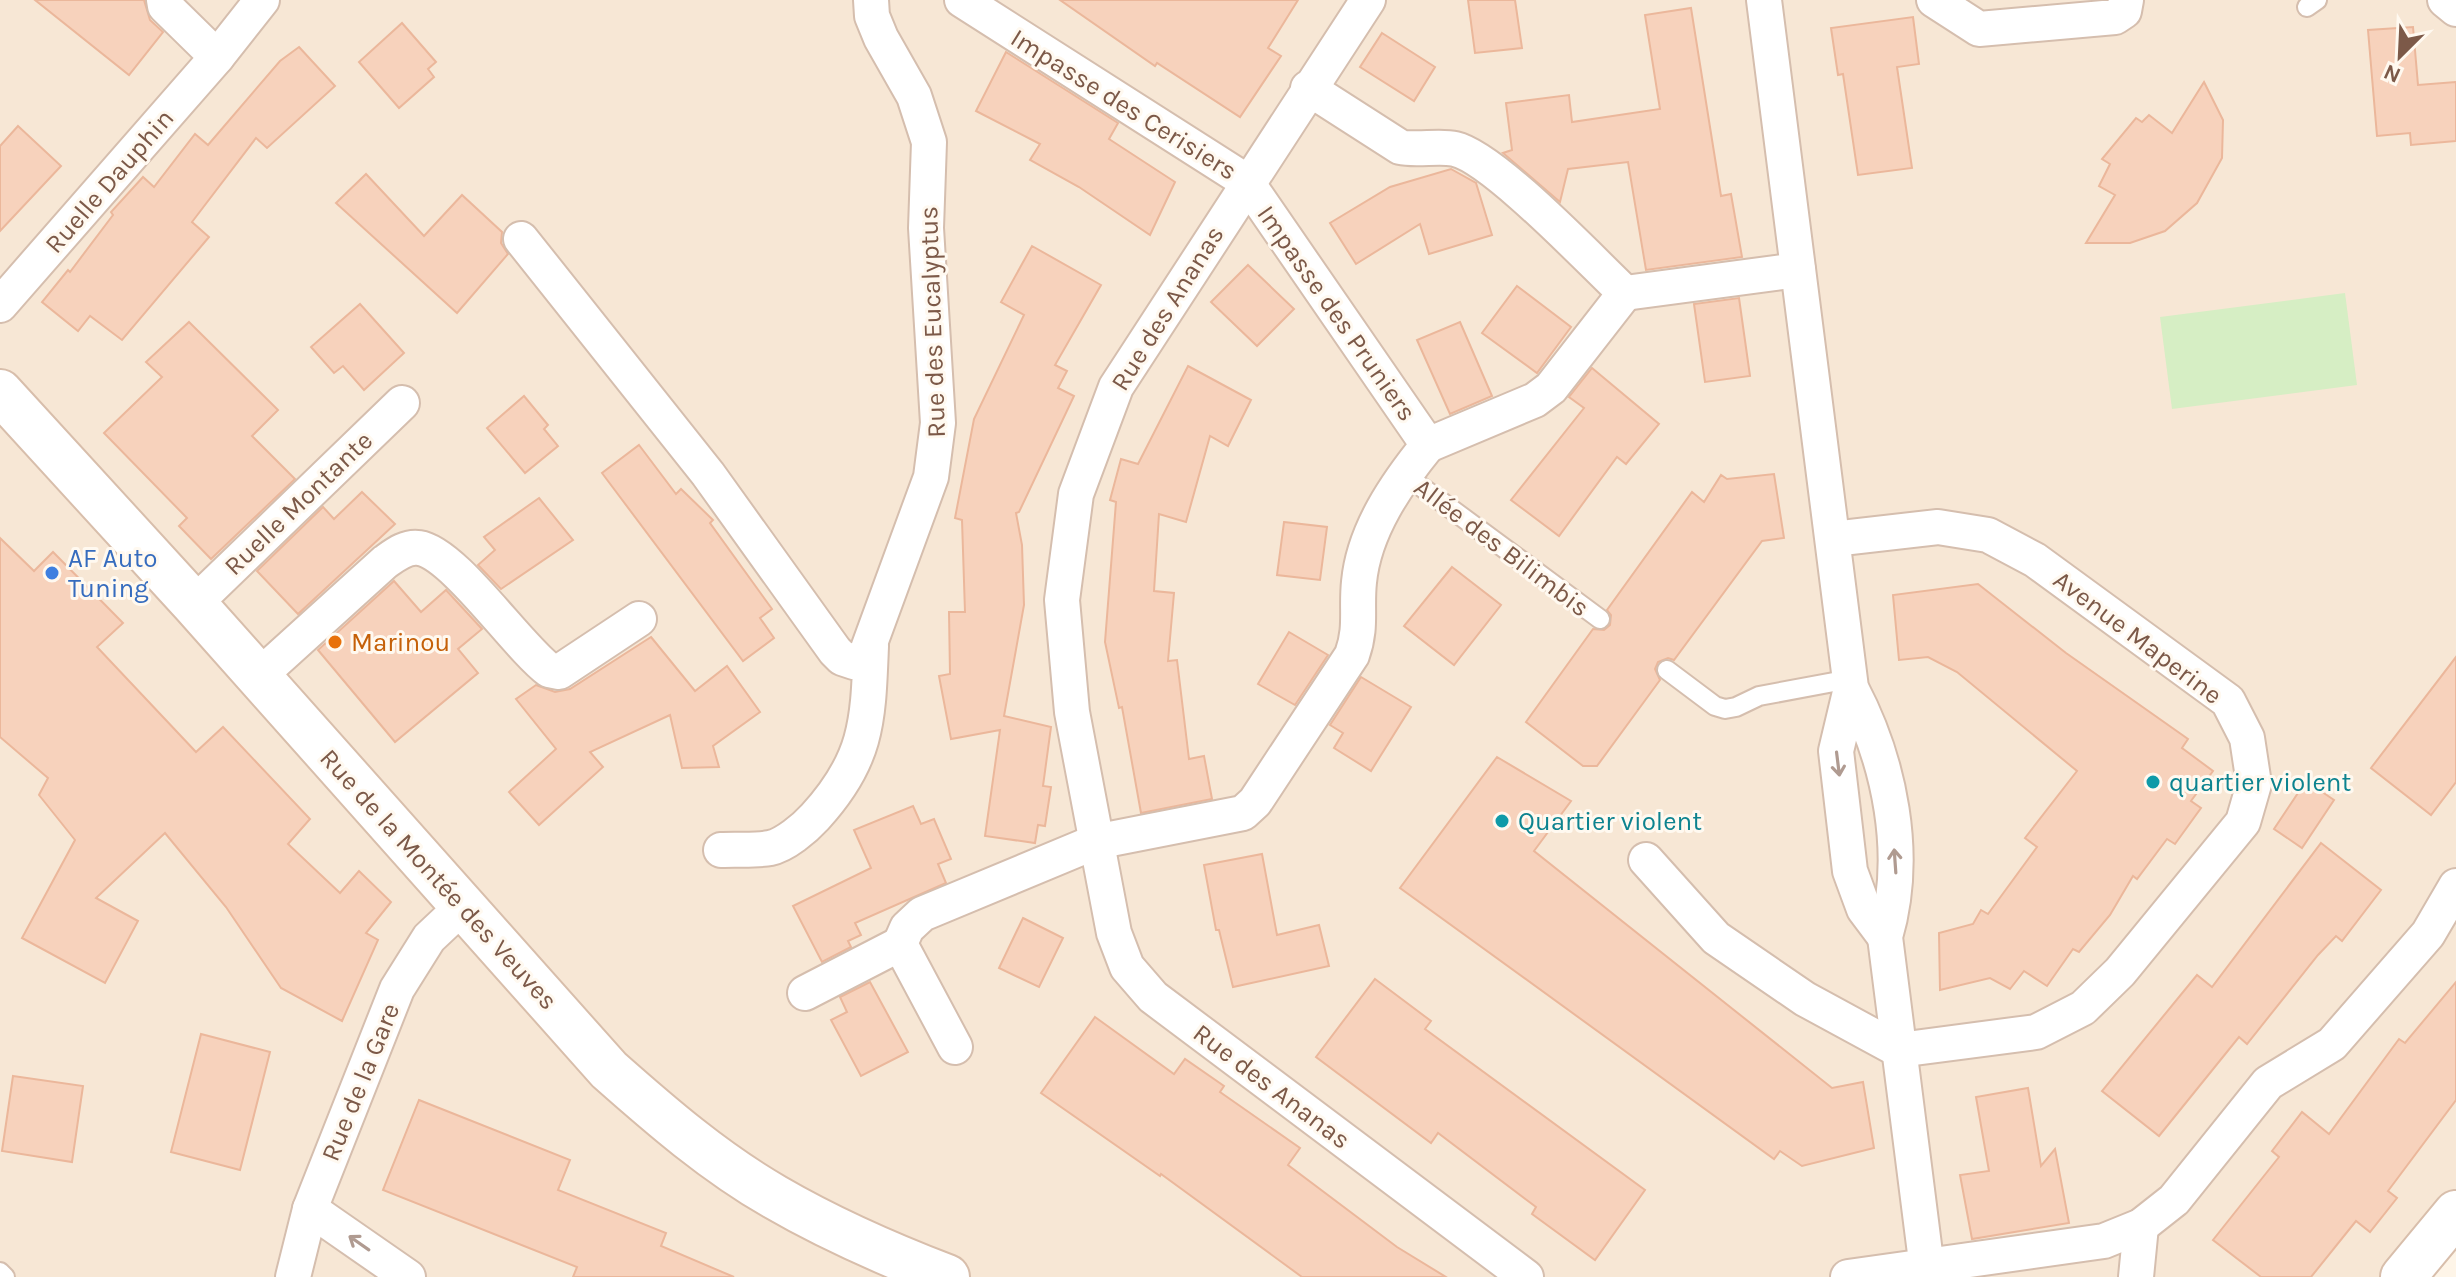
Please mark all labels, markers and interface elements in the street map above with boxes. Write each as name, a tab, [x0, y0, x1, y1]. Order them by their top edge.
north arrow	[2360, 16, 2440, 96]
street label: Impasse des Cerisiers	[1005, 22, 1243, 187]
text: N	[2380, 58, 2405, 88]
street label: Ruelle Dauphin	[38, 103, 180, 260]
street label: Impasse des Pruniers	[1250, 200, 1423, 427]
street label: Rue des Eucalyptus	[913, 206, 952, 438]
street label: Rue des Ananas	[1104, 220, 1230, 396]
street label: Ruelle Montante	[218, 425, 379, 582]
street label: Allée des Bilimbis	[1408, 472, 1595, 623]
place label: AF Auto Tuning	[68, 543, 157, 604]
marker: AF Auto Tuning	[43, 564, 61, 582]
street label: Avenue Maperine	[2047, 564, 2228, 711]
place label: Marinou	[351, 627, 450, 658]
marker: Marinou	[326, 633, 344, 651]
street label: Rue de la Montée des Veuves	[313, 743, 564, 1016]
one-way arrow	[1831, 750, 1846, 777]
place label: quartier violent	[2169, 767, 2351, 798]
marker: quartier violent	[2144, 773, 2162, 791]
place label: Quartier violent	[1518, 806, 1702, 837]
marker: Quartier violent	[1493, 812, 1511, 830]
one-way arrow	[1887, 848, 1902, 875]
street label: Rue de la Gare	[315, 999, 406, 1166]
street label: Rue des Ananas	[1187, 1017, 1356, 1155]
one-way arrow	[349, 1235, 371, 1251]

